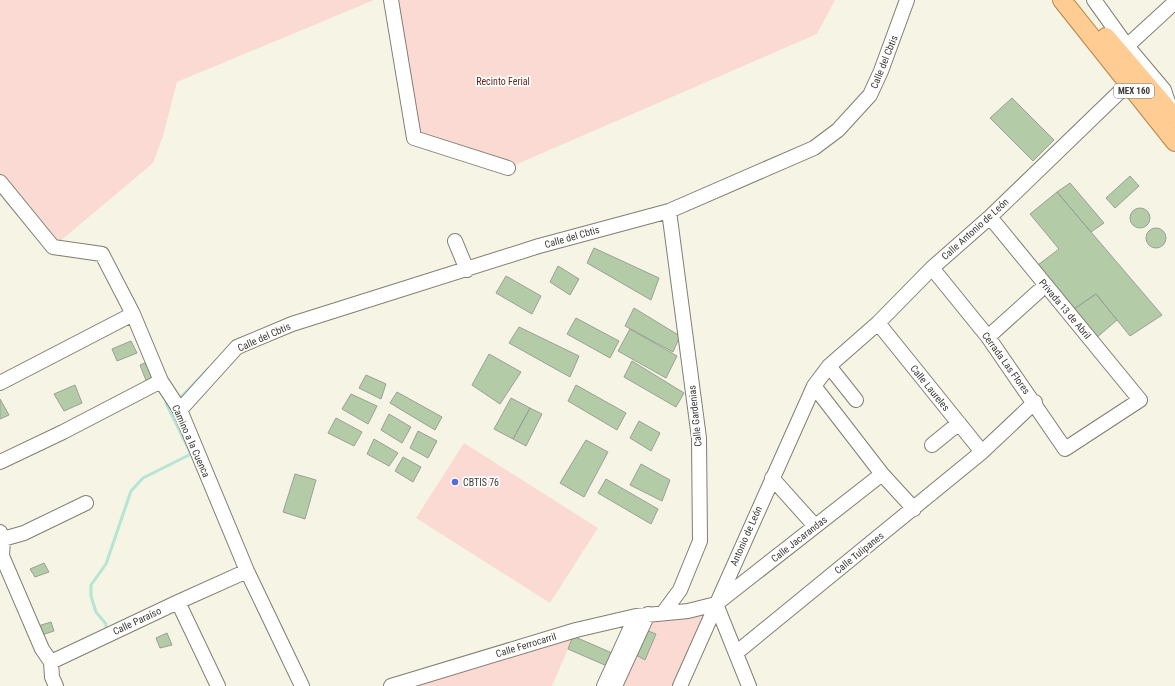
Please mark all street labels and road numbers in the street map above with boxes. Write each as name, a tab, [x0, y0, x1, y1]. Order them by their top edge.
street label: Calle del Cbtis	[868, 33, 900, 90]
road number: MEX 160	[1114, 84, 1154, 98]
street label: Calle Antonio de León	[939, 196, 1011, 262]
street label: Calle del Cbtis	[543, 224, 601, 250]
street label: Privada 13 de Abril	[1037, 277, 1093, 341]
street label: Calle del Cbtis	[236, 320, 293, 354]
street label: Cerrada Las Flores	[980, 330, 1032, 396]
street label: Calle Laureles	[908, 363, 952, 413]
street label: Calle Gardenias	[686, 384, 704, 447]
street label: Camino a la Cuenca	[170, 403, 212, 479]
street label: Antonio de León	[728, 504, 764, 568]
street label: Calle Jacarandas	[769, 514, 829, 564]
street label: Calle Tulipanes	[832, 530, 886, 576]
street label: Calle Paraíso	[111, 605, 163, 637]
street label: Calle Ferrocarril	[494, 631, 558, 659]

